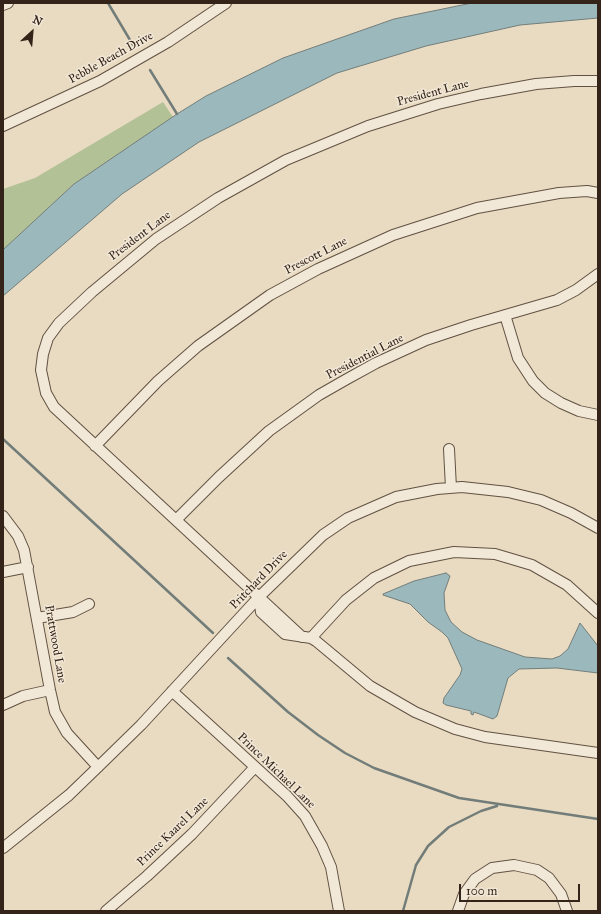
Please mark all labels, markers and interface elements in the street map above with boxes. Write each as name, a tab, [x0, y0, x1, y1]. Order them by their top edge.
north arrow	[12, 12, 52, 52]
text: N	[30, 13, 45, 29]
street label: Pebble Beach Drive	[66, 29, 156, 87]
street label: President Lane	[396, 77, 470, 109]
street label: President Lane	[106, 208, 174, 264]
street label: Prescott Lane	[282, 234, 350, 278]
street label: Presidential Lane	[324, 331, 406, 383]
street label: Pritchard Drive	[227, 548, 291, 612]
street label: Prattwood Lane	[41, 604, 69, 684]
street label: Prince Michael Lane	[234, 730, 318, 812]
street label: Prince Kaarel Lane	[135, 794, 211, 870]
scale bar	[461, 876, 582, 902]
text: 100 m	[466, 884, 497, 898]

